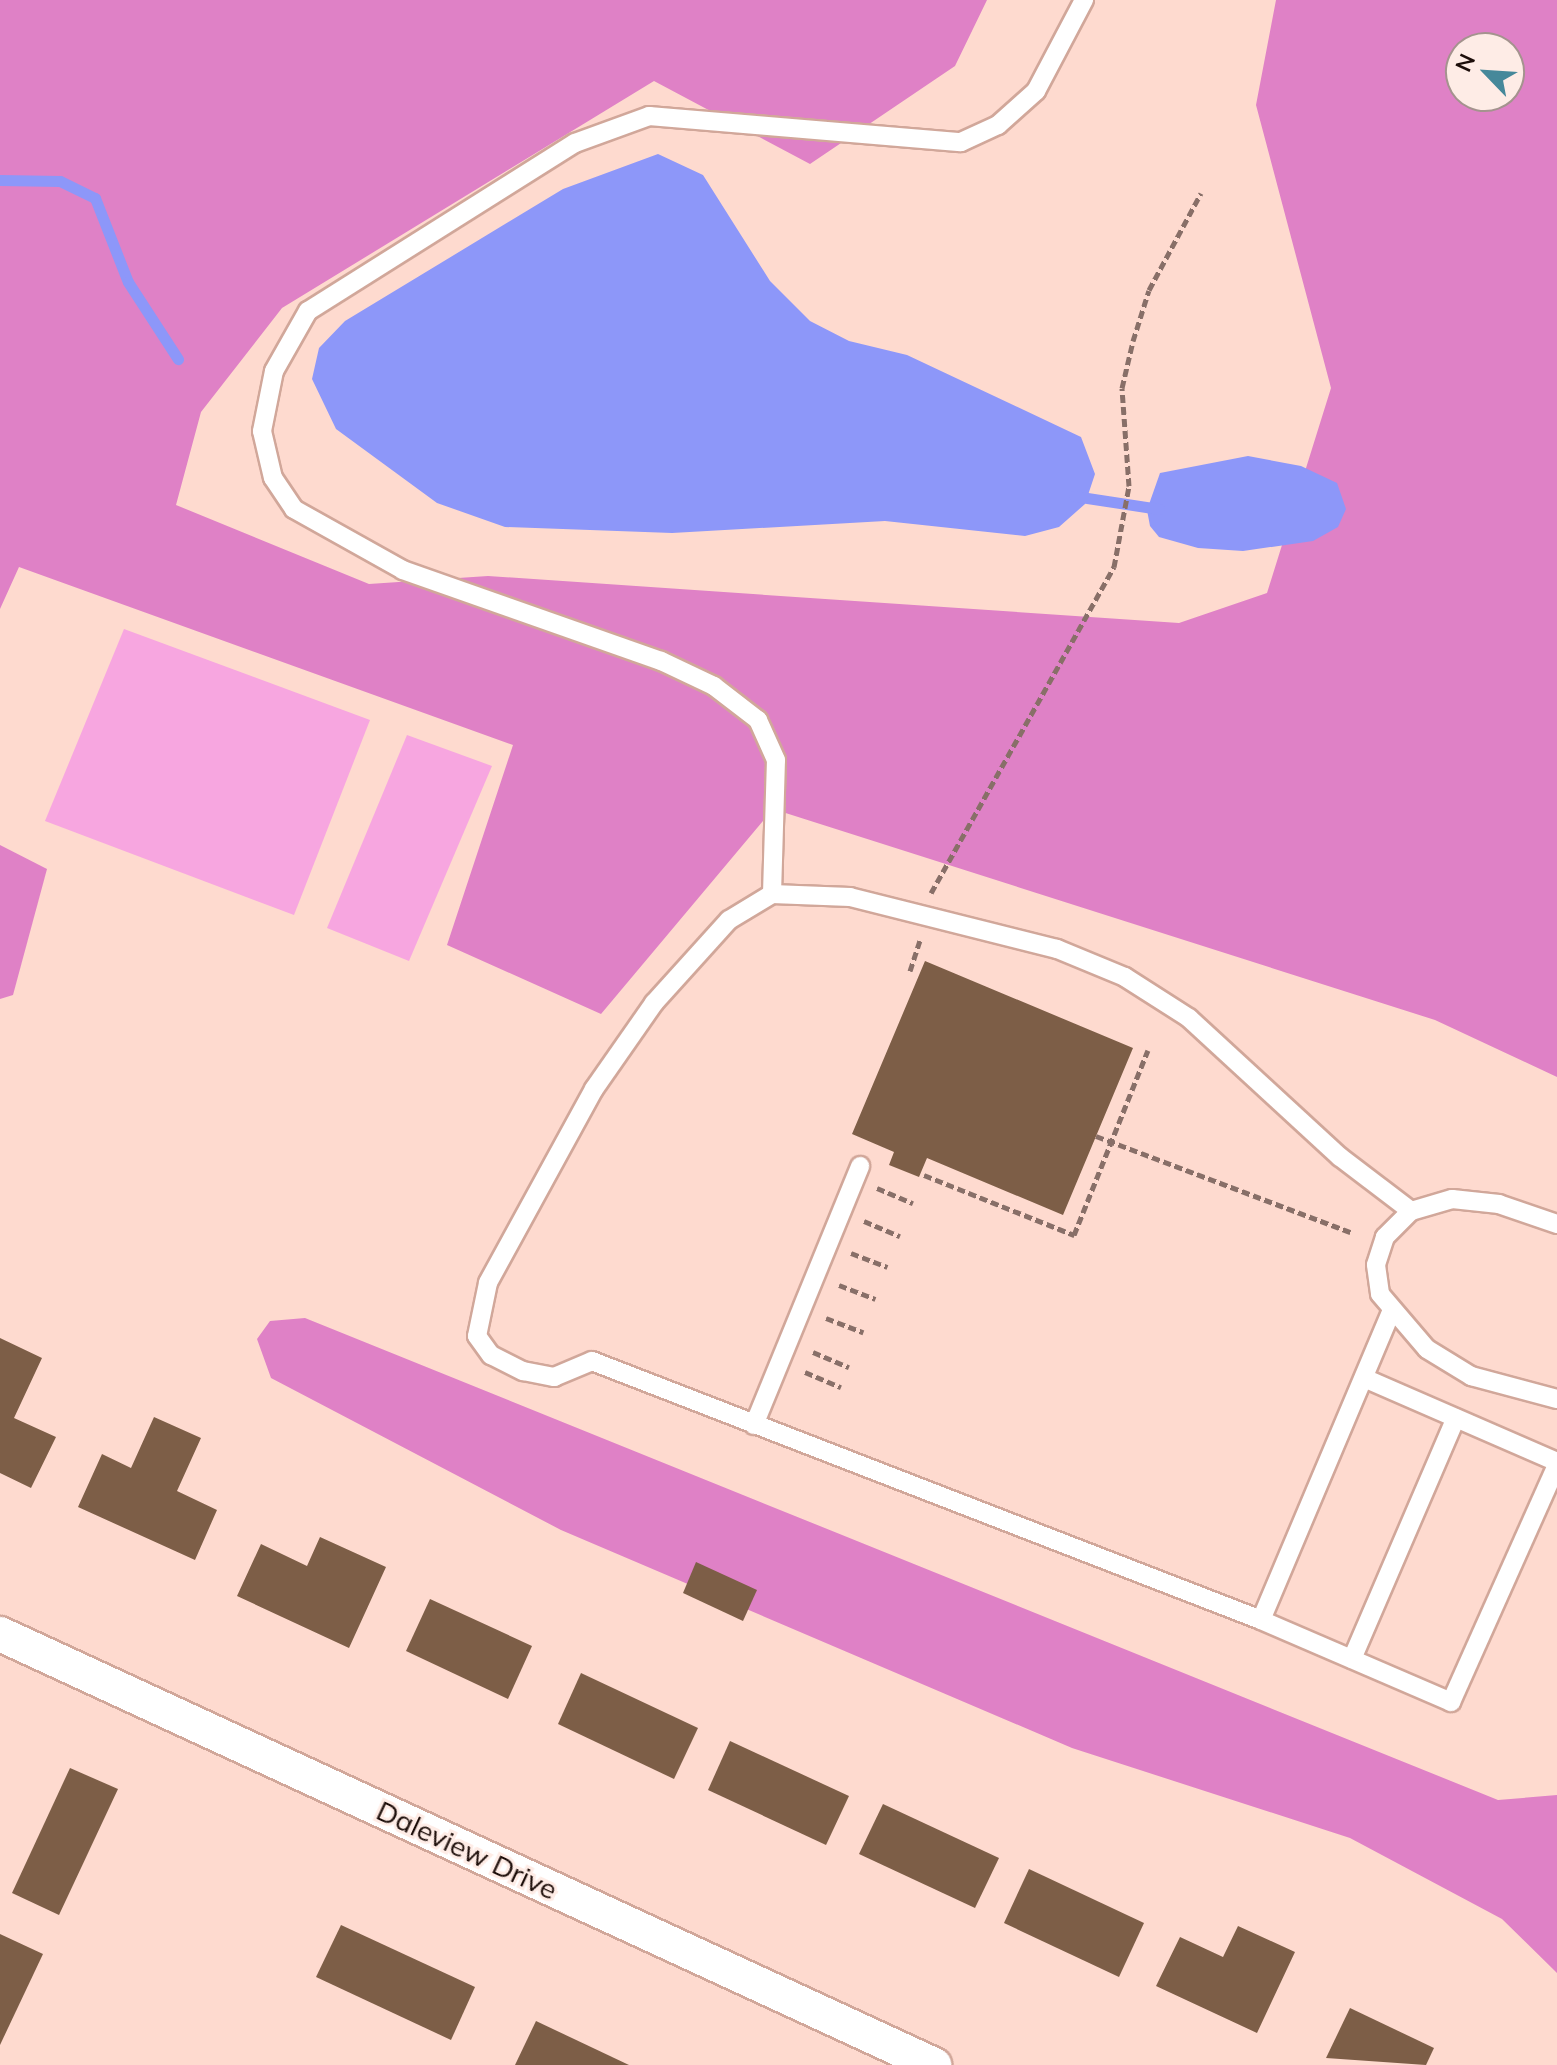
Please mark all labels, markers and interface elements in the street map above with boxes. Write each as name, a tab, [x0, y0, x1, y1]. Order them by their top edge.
north arrow	[1445, 32, 1525, 112]
text: N	[1449, 49, 1481, 76]
street label: Daleview Drive	[371, 1794, 563, 1906]

